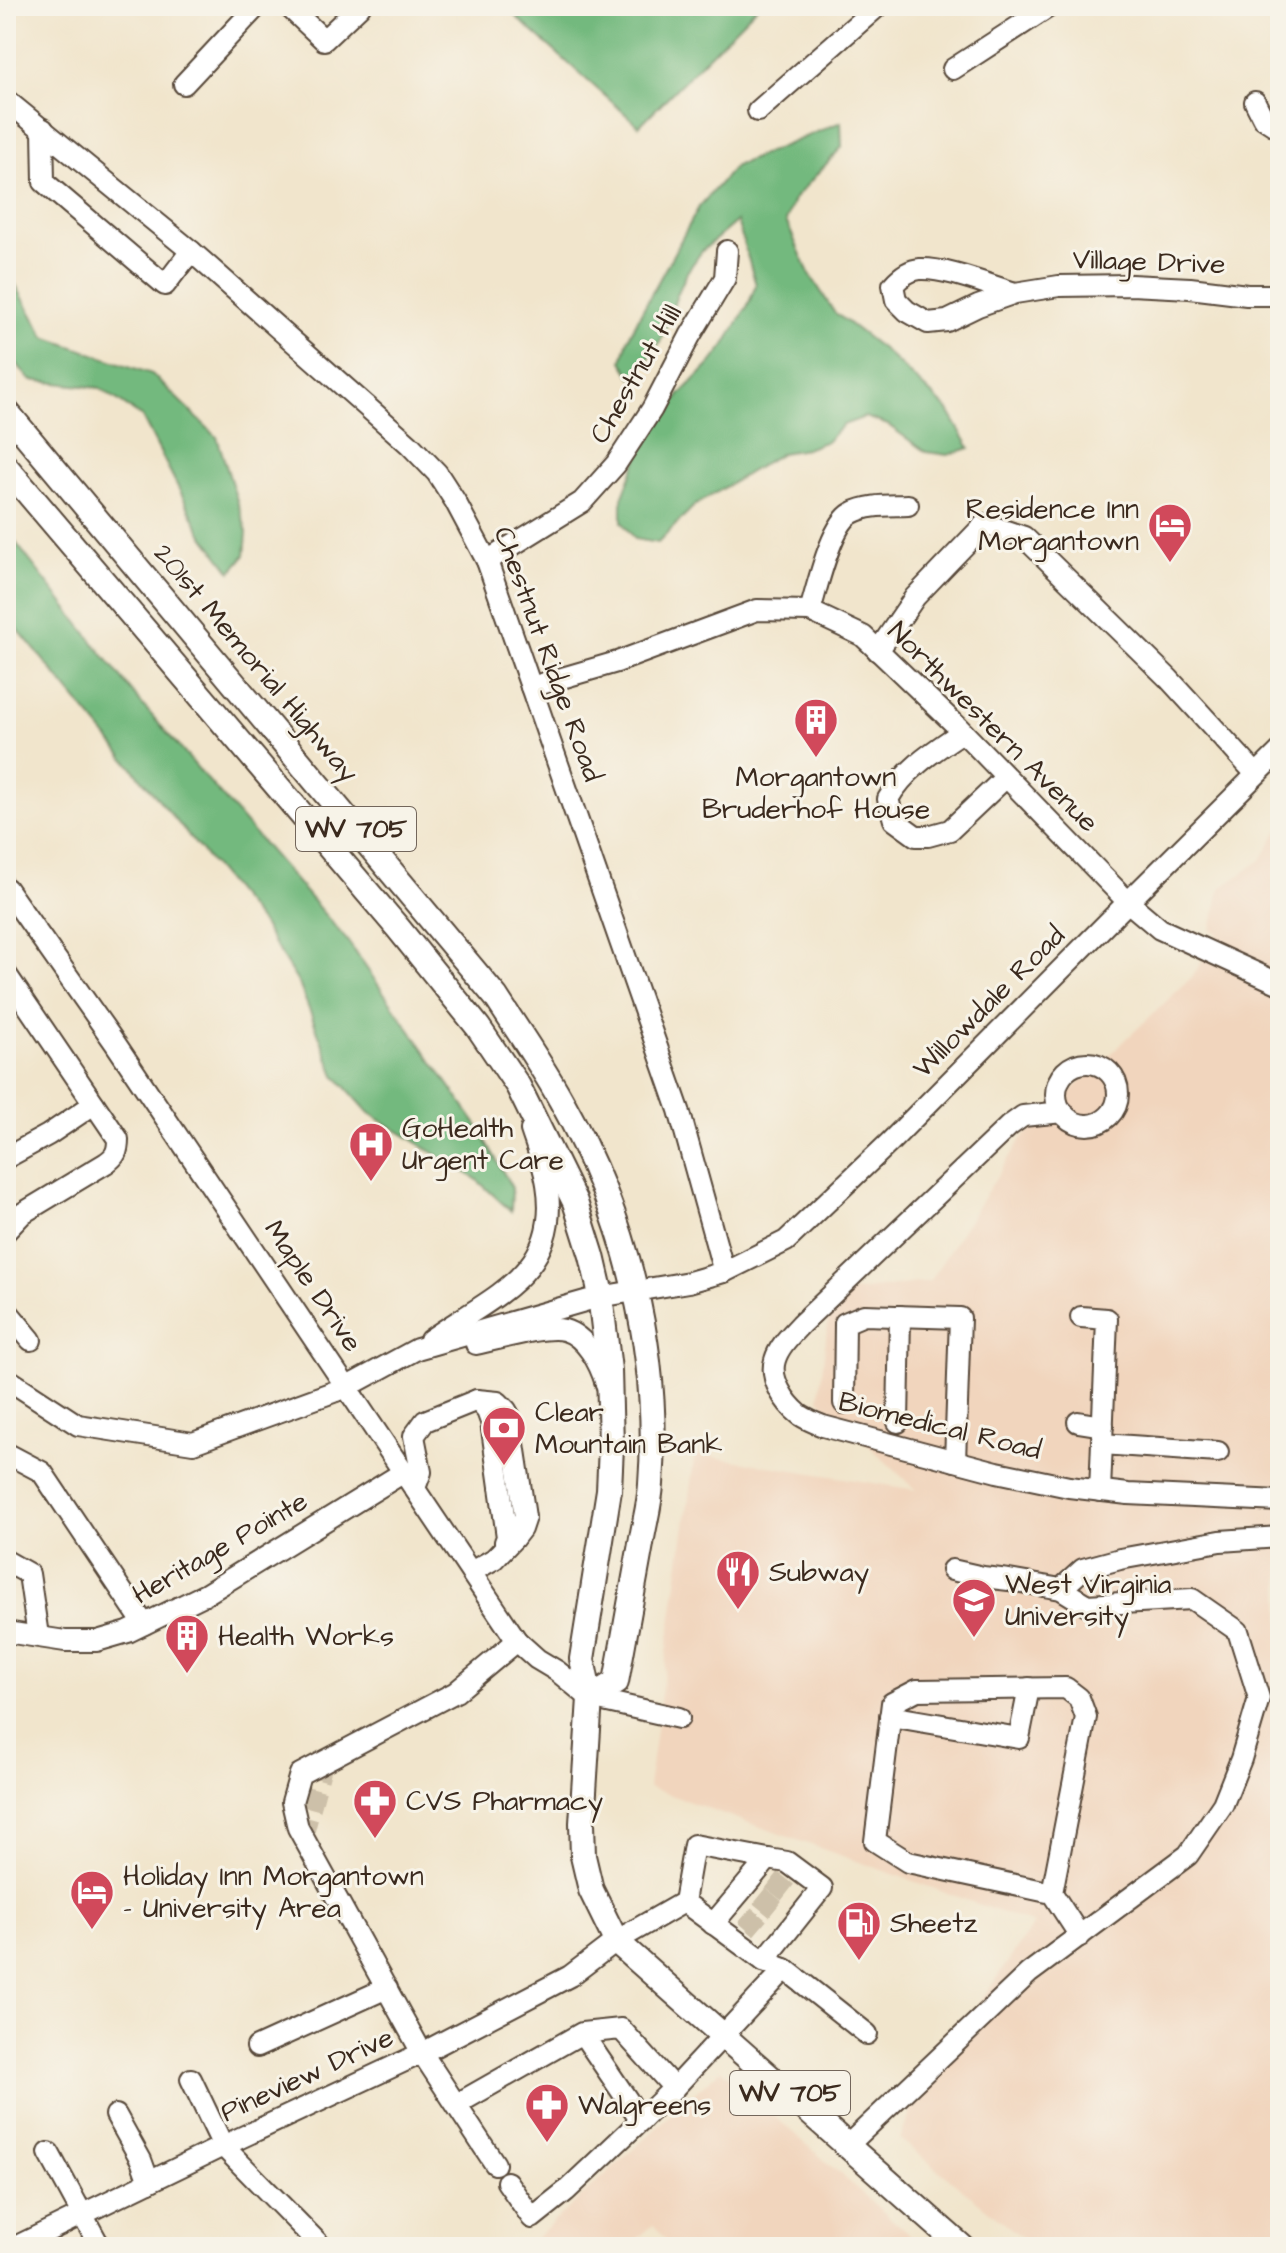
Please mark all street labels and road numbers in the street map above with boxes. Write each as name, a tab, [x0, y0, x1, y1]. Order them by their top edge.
street label: Village Drive	[1072, 240, 1226, 285]
street label: Chestnut Hill	[580, 297, 692, 451]
street label: Chestnut Ridge Road	[483, 521, 612, 787]
street label: 201st Memorial Highway	[143, 535, 368, 792]
street label: Northwestern Avenue	[879, 613, 1107, 841]
road number: WV 705	[296, 807, 416, 851]
street label: Willowdale Road	[904, 917, 1074, 1087]
street label: Maple Drive	[255, 1212, 371, 1360]
street label: Biomedical Road	[835, 1382, 1045, 1470]
street label: Heritage Pointe	[125, 1482, 315, 1615]
street label: Pineview Drive	[214, 2018, 400, 2132]
road number: WV 705	[730, 2071, 850, 2115]

